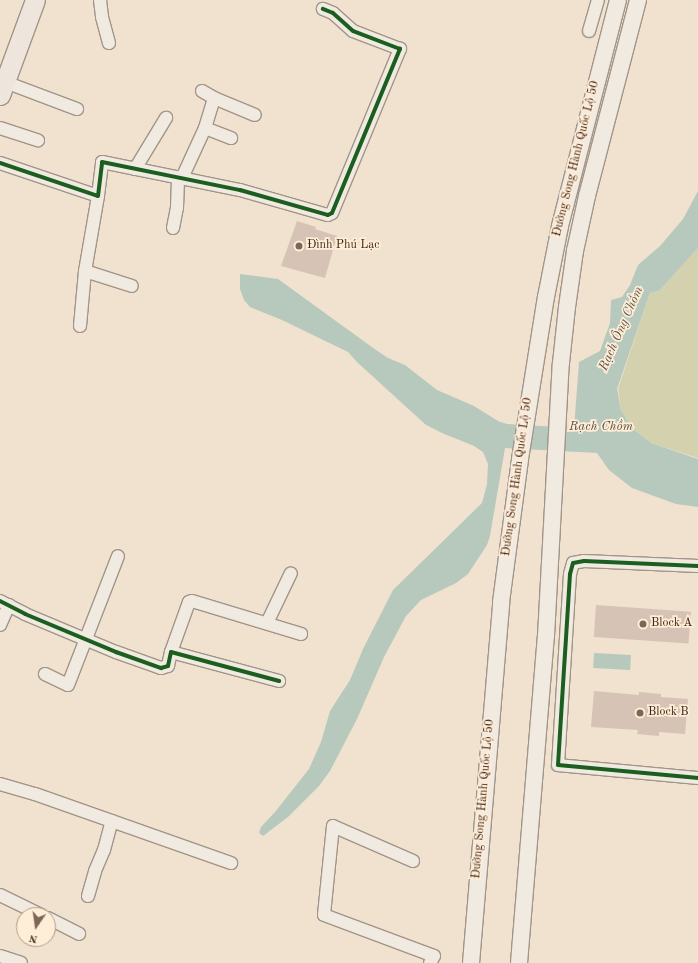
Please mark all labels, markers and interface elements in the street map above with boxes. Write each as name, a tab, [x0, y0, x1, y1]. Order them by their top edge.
street label: Đường Song Hành Quốc Lộ 50	[551, 80, 603, 238]
place label: Đình Phú Lạc	[307, 239, 379, 253]
marker: Đình Phú Lạc	[294, 241, 304, 251]
water label: Rạch Ông Chồm	[596, 284, 648, 374]
street label: Đường Song Hành Quốc Lộ 50	[500, 397, 536, 557]
water label: Rạch Chồm	[569, 419, 633, 435]
place label: Block A	[651, 617, 692, 631]
marker: Block A	[638, 619, 648, 629]
place label: Block B	[648, 706, 689, 720]
marker: Block B	[635, 708, 645, 718]
street label: Đường Song Hành Quốc Lộ 50	[470, 719, 498, 879]
north arrow	[16, 907, 56, 947]
text: N	[28, 932, 39, 945]

